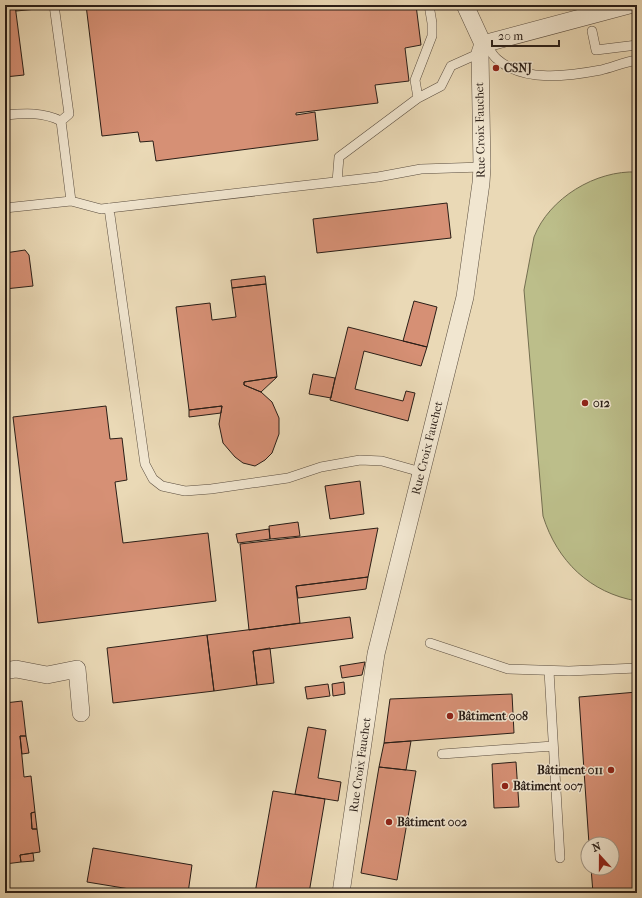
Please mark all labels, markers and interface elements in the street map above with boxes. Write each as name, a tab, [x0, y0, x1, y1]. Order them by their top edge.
scale bar	[492, 22, 559, 48]
text: 20 m	[498, 29, 523, 43]
place label: CSNJ	[504, 61, 532, 76]
marker: CSNJ	[491, 63, 501, 73]
street label: Rue Croix Fauchet	[472, 81, 488, 178]
place label: 012	[593, 396, 611, 410]
marker: 012	[580, 398, 590, 408]
street label: Rue Croix Fauchet	[409, 399, 446, 496]
place label: Bâtiment 008	[458, 709, 528, 723]
marker: Bâtiment 008	[445, 711, 455, 721]
street label: Rue Croix Fauchet	[346, 716, 374, 813]
place label: Bâtiment 011	[537, 763, 603, 777]
marker: Bâtiment 011	[606, 765, 616, 775]
place label: Bâtiment 007	[513, 779, 583, 793]
marker: Bâtiment 007	[500, 781, 510, 791]
place label: Bâtiment 002	[397, 815, 468, 829]
marker: Bâtiment 002	[384, 817, 394, 827]
north arrow	[580, 836, 620, 876]
text: N	[590, 839, 603, 855]

